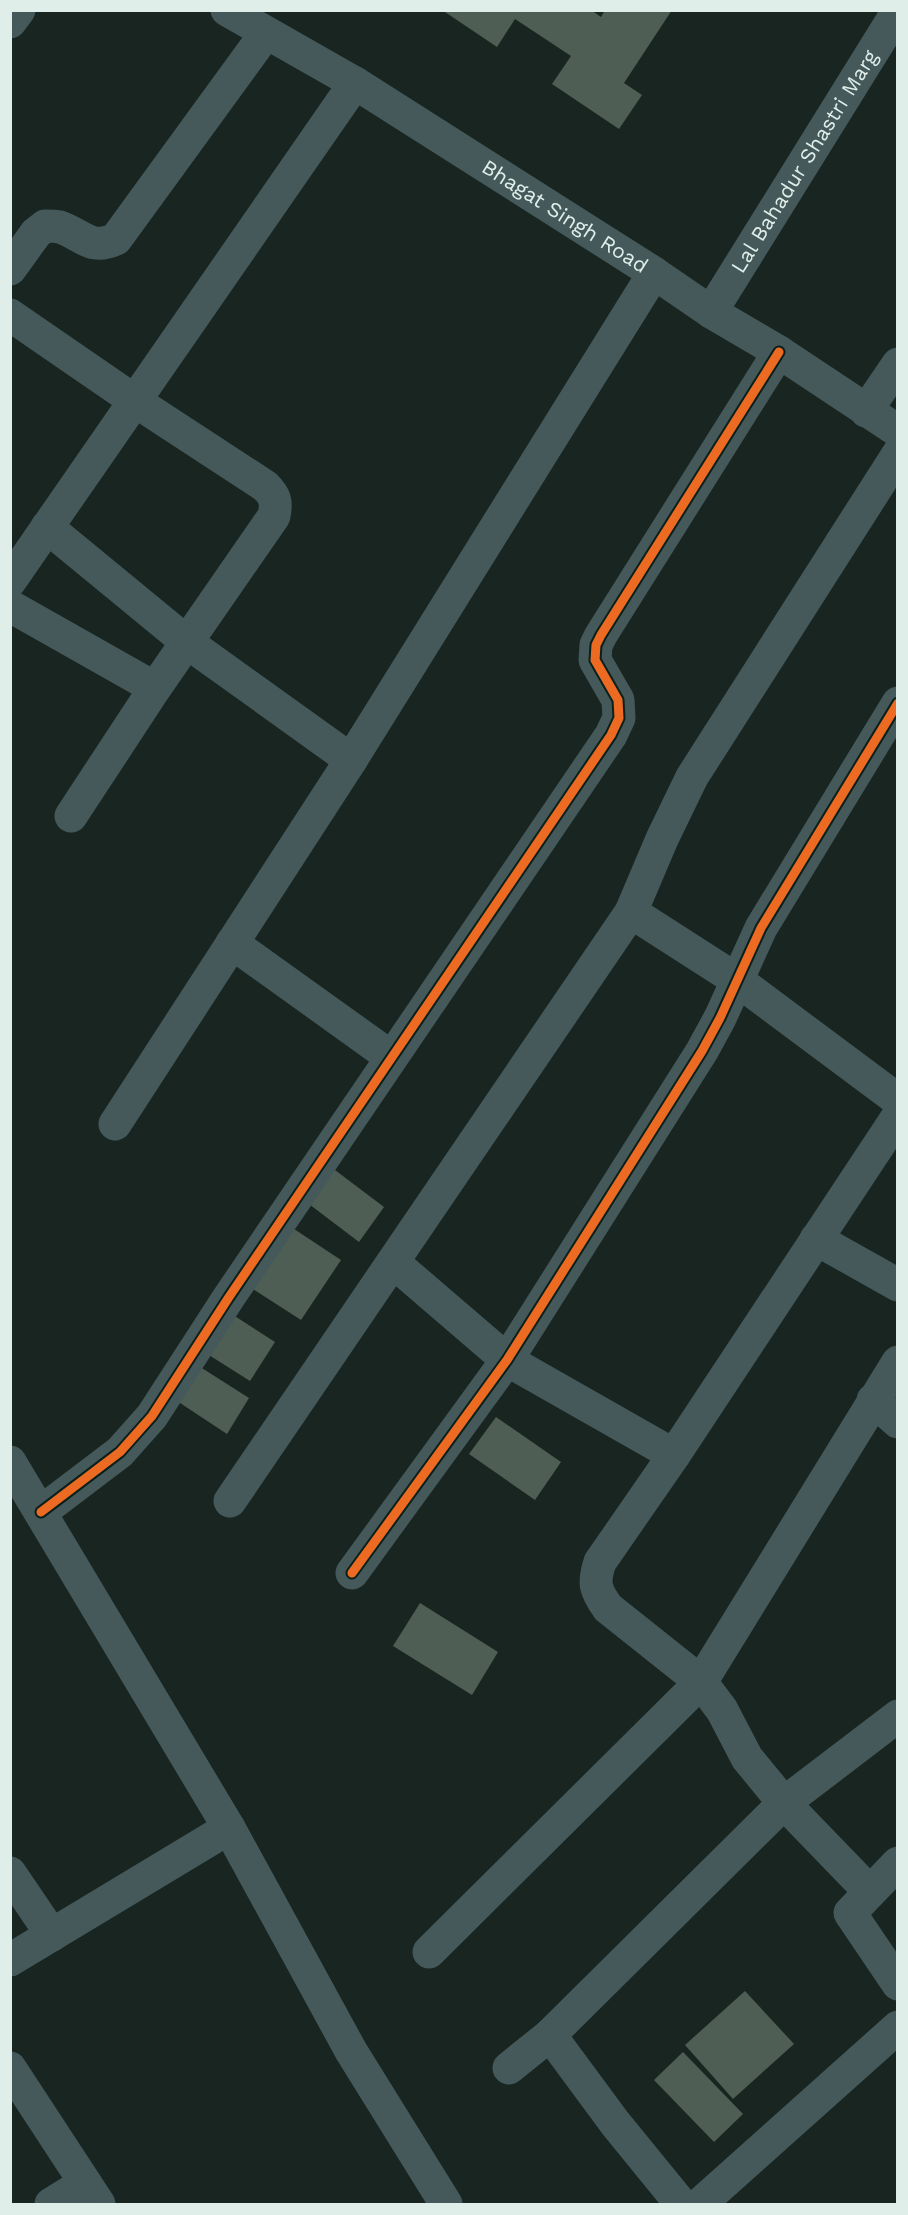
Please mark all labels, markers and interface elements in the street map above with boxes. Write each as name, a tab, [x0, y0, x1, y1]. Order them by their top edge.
street label: Lal Bahadur Shastri Marg	[725, 45, 883, 277]
street label: Bhagat Singh Road	[477, 154, 653, 278]

